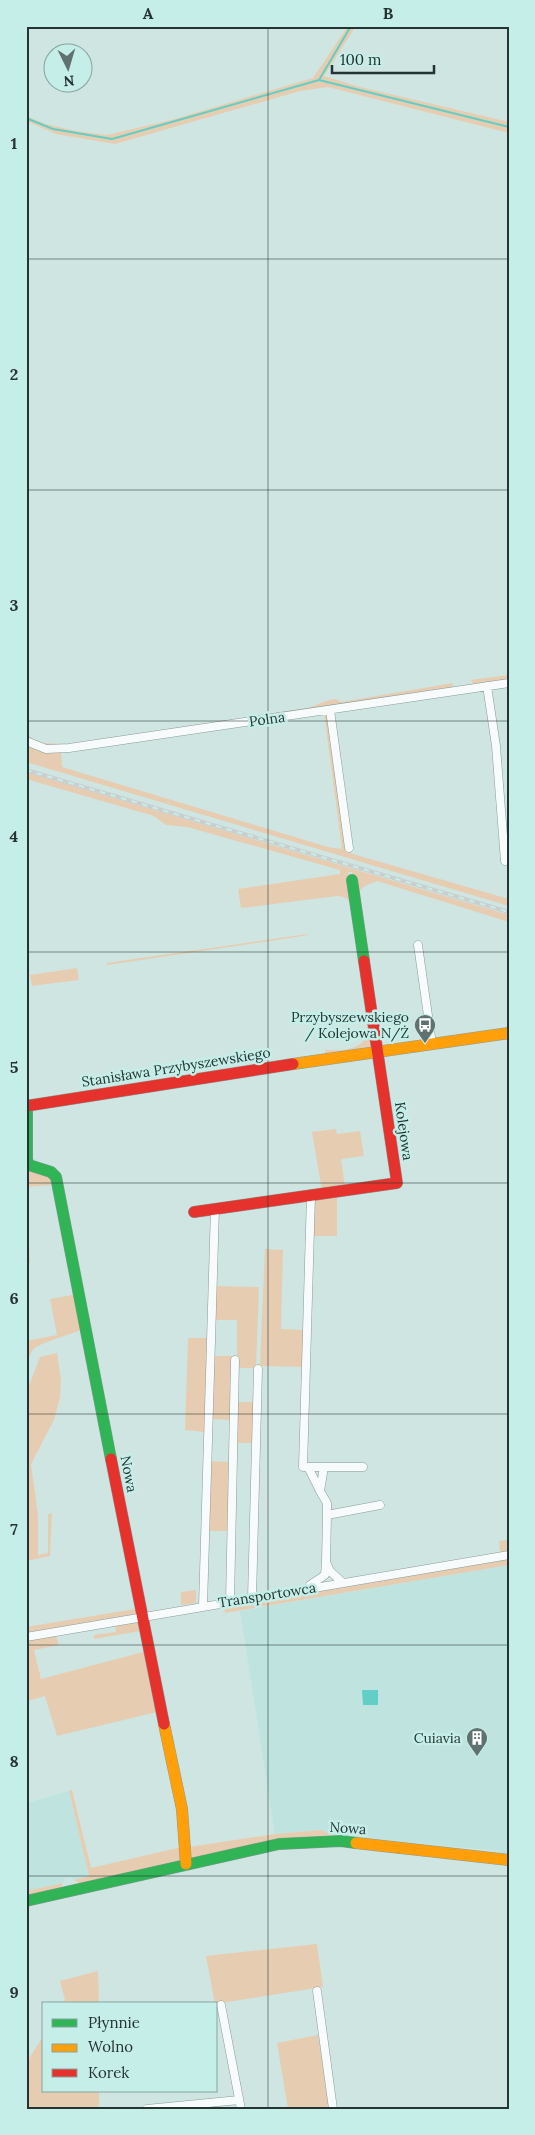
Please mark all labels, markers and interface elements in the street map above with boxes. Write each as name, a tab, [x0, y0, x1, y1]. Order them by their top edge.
text: A	[143, 3, 154, 23]
text: B	[383, 3, 394, 23]
north arrow	[42, 42, 92, 92]
scale bar	[332, 42, 435, 74]
text: 100 m	[340, 50, 381, 69]
text: N	[63, 72, 75, 90]
text: 1	[11, 133, 17, 153]
text: 2	[10, 364, 18, 384]
text: 3	[10, 595, 19, 615]
street label: Polna	[248, 708, 286, 730]
text: 4	[10, 826, 19, 846]
place label: Przybyszewskiego / Kolejowa N/Ż	[291, 1008, 409, 1042]
bus stop icon: Przybyszewskiego / Kolejowa N/Ż	[413, 1013, 437, 1044]
street label: Stanisława Przybyszewskiego	[80, 1043, 272, 1091]
text: 5	[10, 1057, 19, 1077]
street label: Kolejowa	[391, 1101, 417, 1161]
text: 6	[9, 1288, 19, 1308]
street label: Nowa	[117, 1454, 141, 1494]
text: 7	[10, 1519, 18, 1539]
street label: Transportowca	[217, 1578, 317, 1612]
building icon: Cuiavia	[465, 1726, 489, 1757]
place label: Cuiavia	[414, 1729, 461, 1747]
text: 8	[9, 1751, 19, 1771]
street label: Nowa	[329, 1818, 367, 1838]
text: 9	[9, 1982, 19, 2002]
legend	[42, 2002, 218, 2092]
text: Płynnie	[88, 2013, 140, 2032]
text: Wolno	[88, 2037, 133, 2056]
text: Korek	[88, 2063, 129, 2082]

